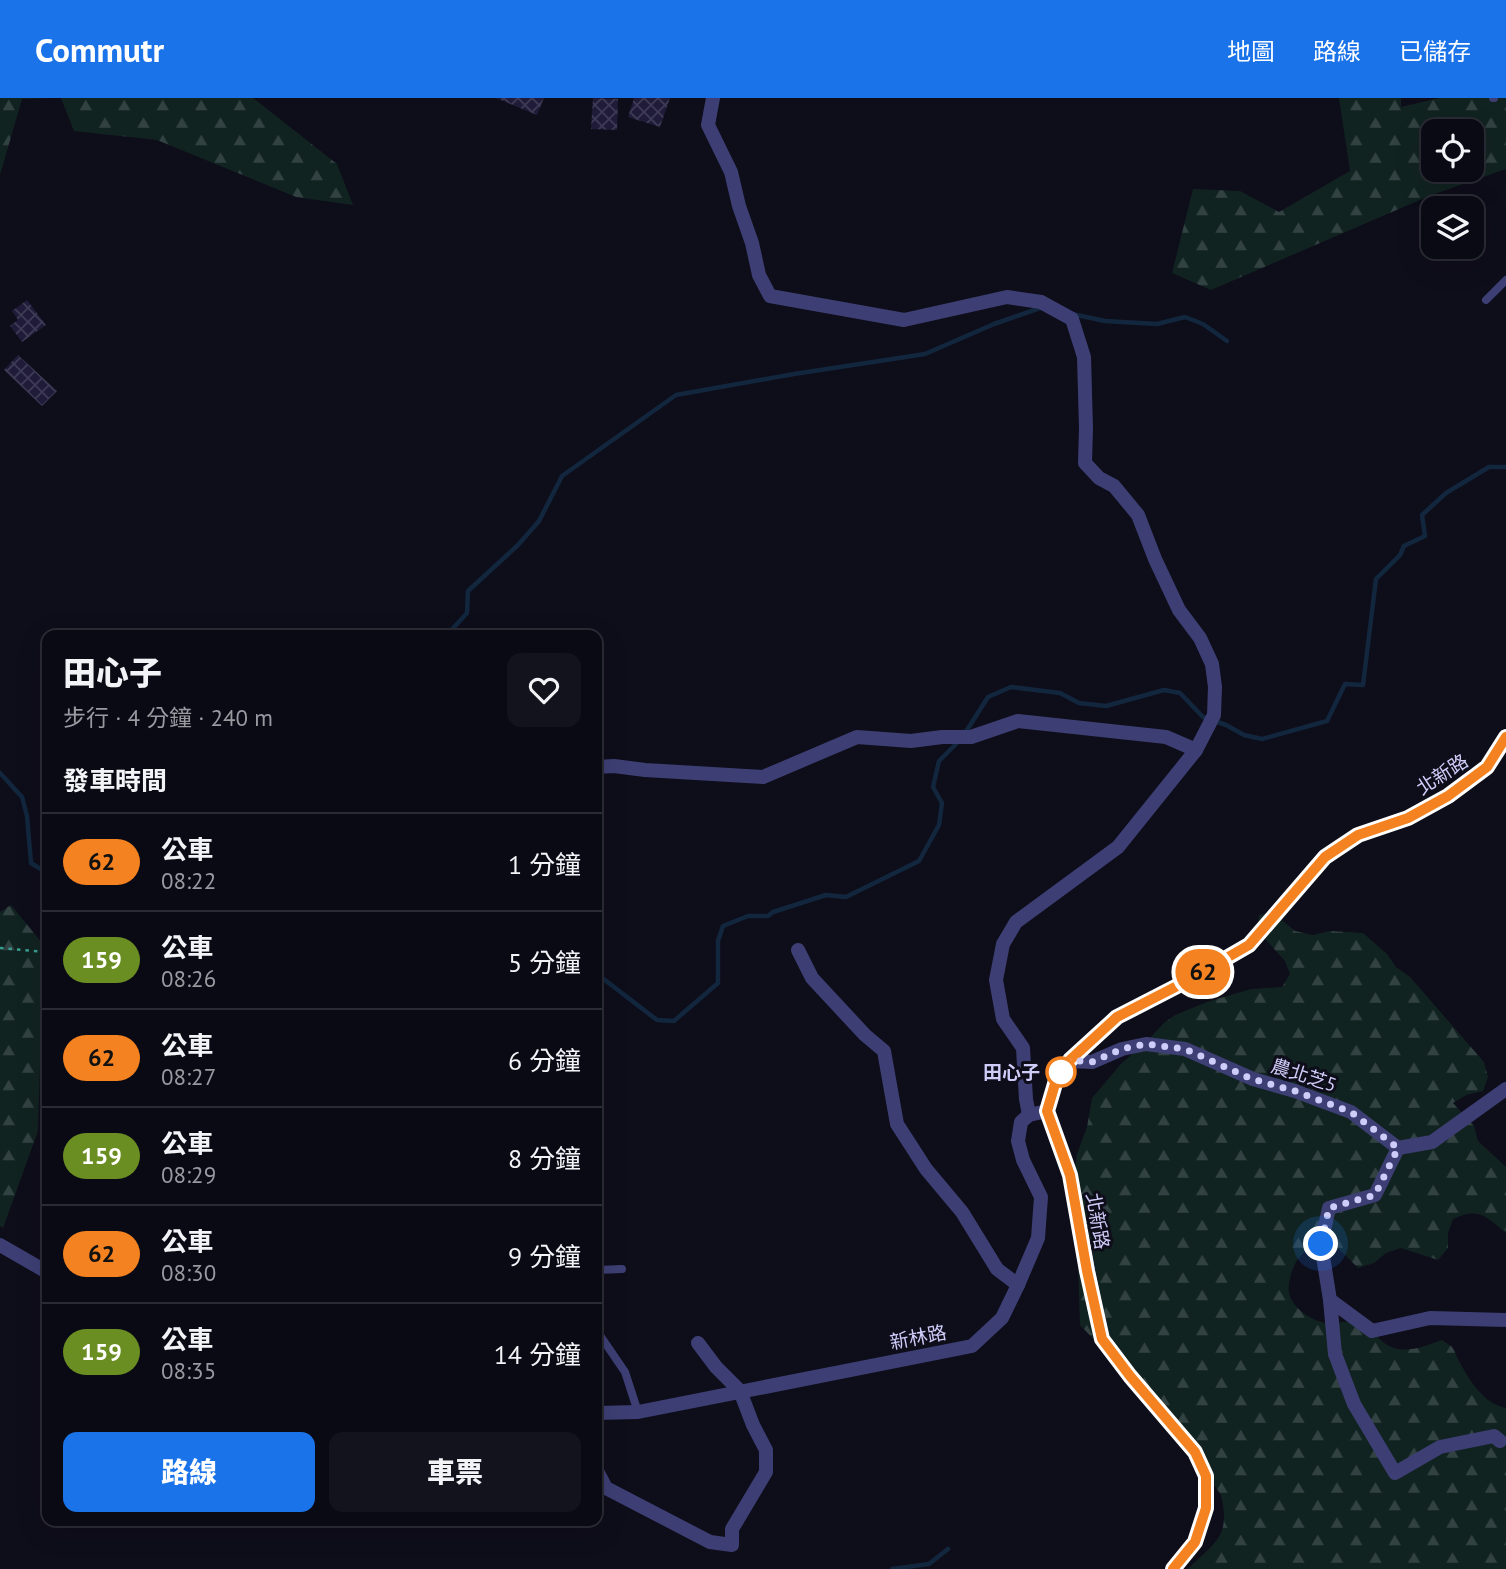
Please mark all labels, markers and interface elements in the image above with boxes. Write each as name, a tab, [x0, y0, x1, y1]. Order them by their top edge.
text: Commutr	[35, 28, 164, 71]
text: 地圖	[1227, 36, 1275, 67]
text: 路線	[1313, 36, 1361, 67]
text: 已儲存	[1399, 36, 1471, 67]
map controls	[1421, 119, 1484, 259]
button: locate	[1421, 119, 1484, 182]
button: layers	[1421, 196, 1484, 259]
text: 田心子	[63, 651, 162, 694]
button: heart	[507, 653, 581, 727]
text: 步行 · 4 分鐘 · 240 m	[63, 703, 273, 732]
street label: 北新路	[1412, 748, 1472, 800]
text: 發車時間	[63, 764, 167, 797]
text: 公車	[161, 833, 213, 866]
text: 62	[88, 846, 115, 877]
text: 1 分鐘	[508, 848, 581, 881]
text: 08:22	[161, 866, 216, 895]
text: 公車	[161, 931, 213, 964]
text: 159	[81, 944, 122, 975]
text: 5 分鐘	[508, 946, 581, 979]
line badge: 62	[1172, 949, 1234, 995]
text: 62	[1189, 956, 1217, 987]
text: 08:26	[161, 964, 216, 993]
text: 公車	[161, 1029, 213, 1062]
text: 62	[88, 1042, 115, 1073]
text: 6 分鐘	[508, 1044, 581, 1077]
street label: 農北芝5	[1268, 1053, 1340, 1097]
marker: 田心子	[1046, 1057, 1076, 1087]
place label: 田心子	[983, 1060, 1040, 1084]
text: 08:27	[161, 1062, 216, 1091]
text: 公車	[161, 1127, 213, 1160]
text: 159	[81, 1140, 122, 1171]
text: 8 分鐘	[508, 1142, 581, 1175]
text: 08:29	[161, 1160, 216, 1189]
street label: 北新路	[1081, 1191, 1115, 1251]
text: 公車	[161, 1225, 213, 1258]
your location	[1303, 1226, 1338, 1261]
text: 62	[88, 1238, 115, 1269]
text: 9 分鐘	[508, 1240, 581, 1273]
text: 08:30	[161, 1258, 216, 1287]
street label: 新林路	[888, 1320, 948, 1354]
text: 公車	[161, 1323, 213, 1356]
text: 159	[81, 1336, 122, 1367]
text: 14 分鐘	[494, 1338, 581, 1371]
text: 08:35	[161, 1356, 216, 1385]
button: 路線	[63, 1432, 315, 1512]
button: 車票	[329, 1432, 581, 1512]

